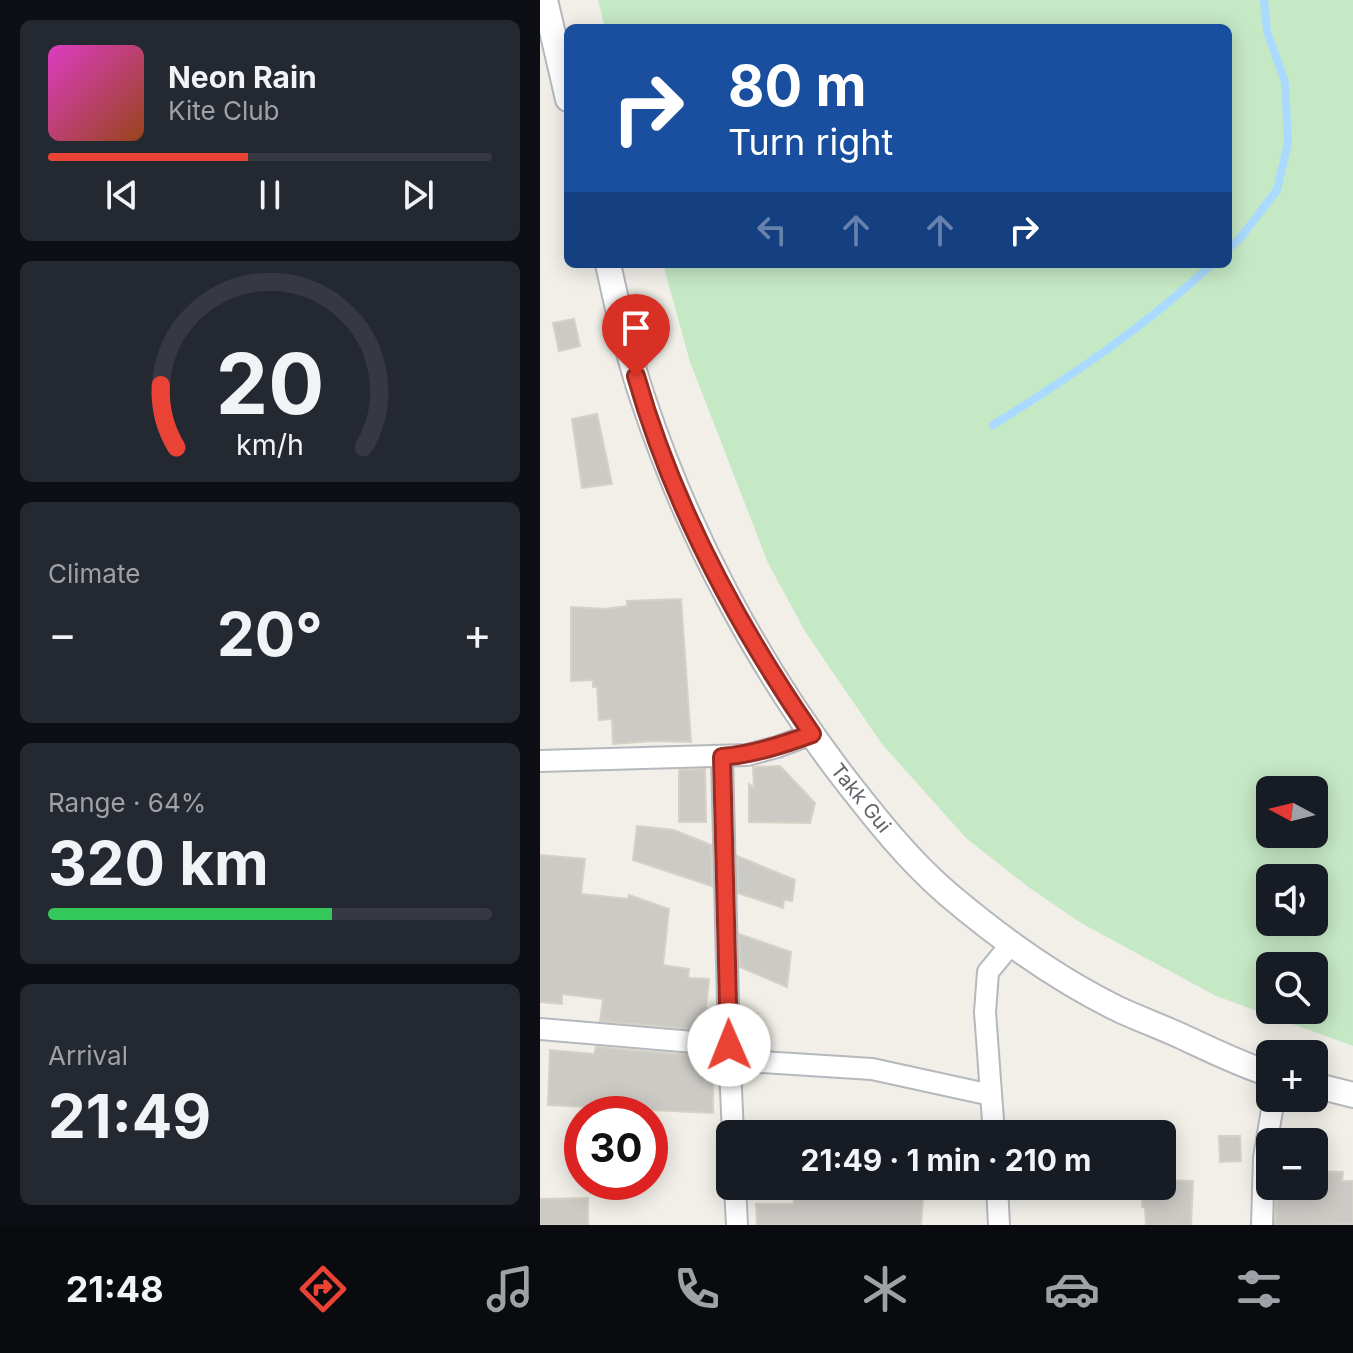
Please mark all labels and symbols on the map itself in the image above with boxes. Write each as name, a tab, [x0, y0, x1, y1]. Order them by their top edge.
pin	[602, 294, 670, 376]
street label: Takk Gui	[826, 759, 896, 837]
north arrow	[1256, 776, 1328, 848]
position arrow	[687, 1003, 771, 1087]
speed limit sign: 30	[564, 1096, 668, 1200]

